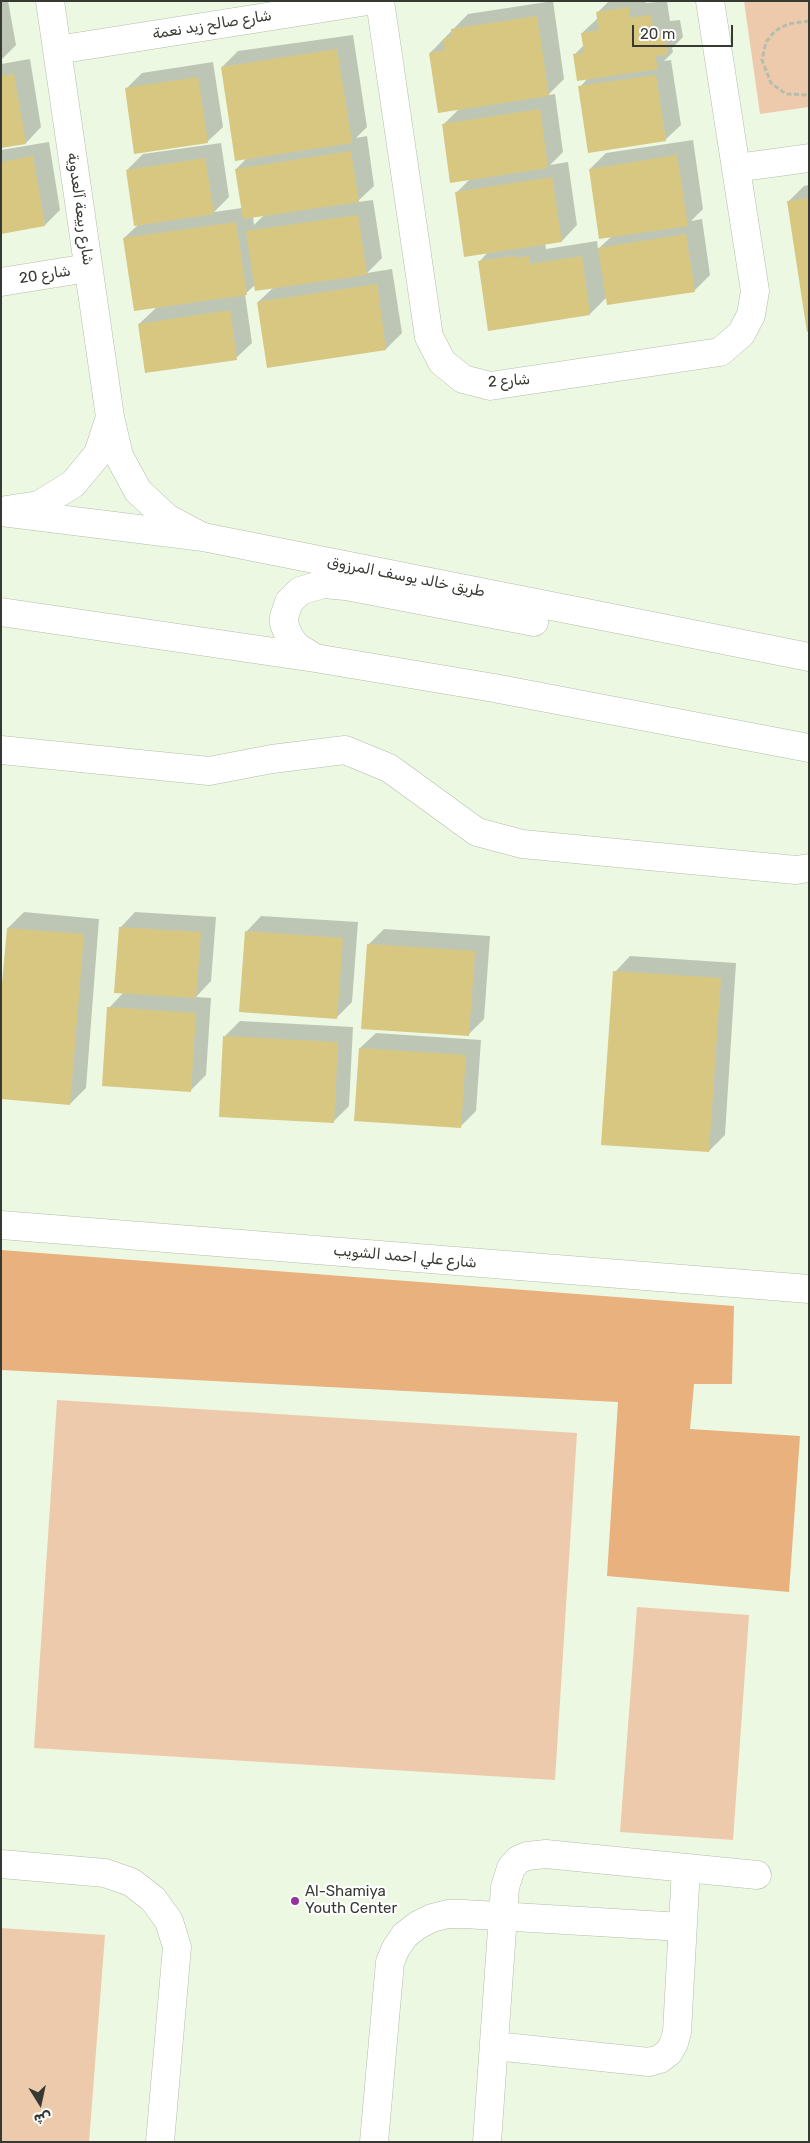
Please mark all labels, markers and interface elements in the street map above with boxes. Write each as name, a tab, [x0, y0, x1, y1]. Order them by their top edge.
street label: شارع صالح زيد نعمة	[151, 7, 273, 43]
scale bar	[635, 15, 736, 47]
text: 20 m	[640, 25, 675, 43]
street label: شارع ربيعة آلعدوية	[63, 151, 97, 267]
street label: شارع 20	[18, 262, 72, 288]
street label: شارع 2	[487, 371, 531, 391]
street label: طريق خالد يوسف المرزوق	[325, 553, 487, 601]
street label: شارع علي احمد الشويب	[333, 1242, 477, 1272]
place label: Al-Shamiya Youth Center	[305, 1883, 397, 1918]
marker: Al-Shamiya Youth Center	[289, 1895, 301, 1907]
north arrow	[15, 2078, 65, 2128]
text: ش	[32, 2108, 53, 2128]

